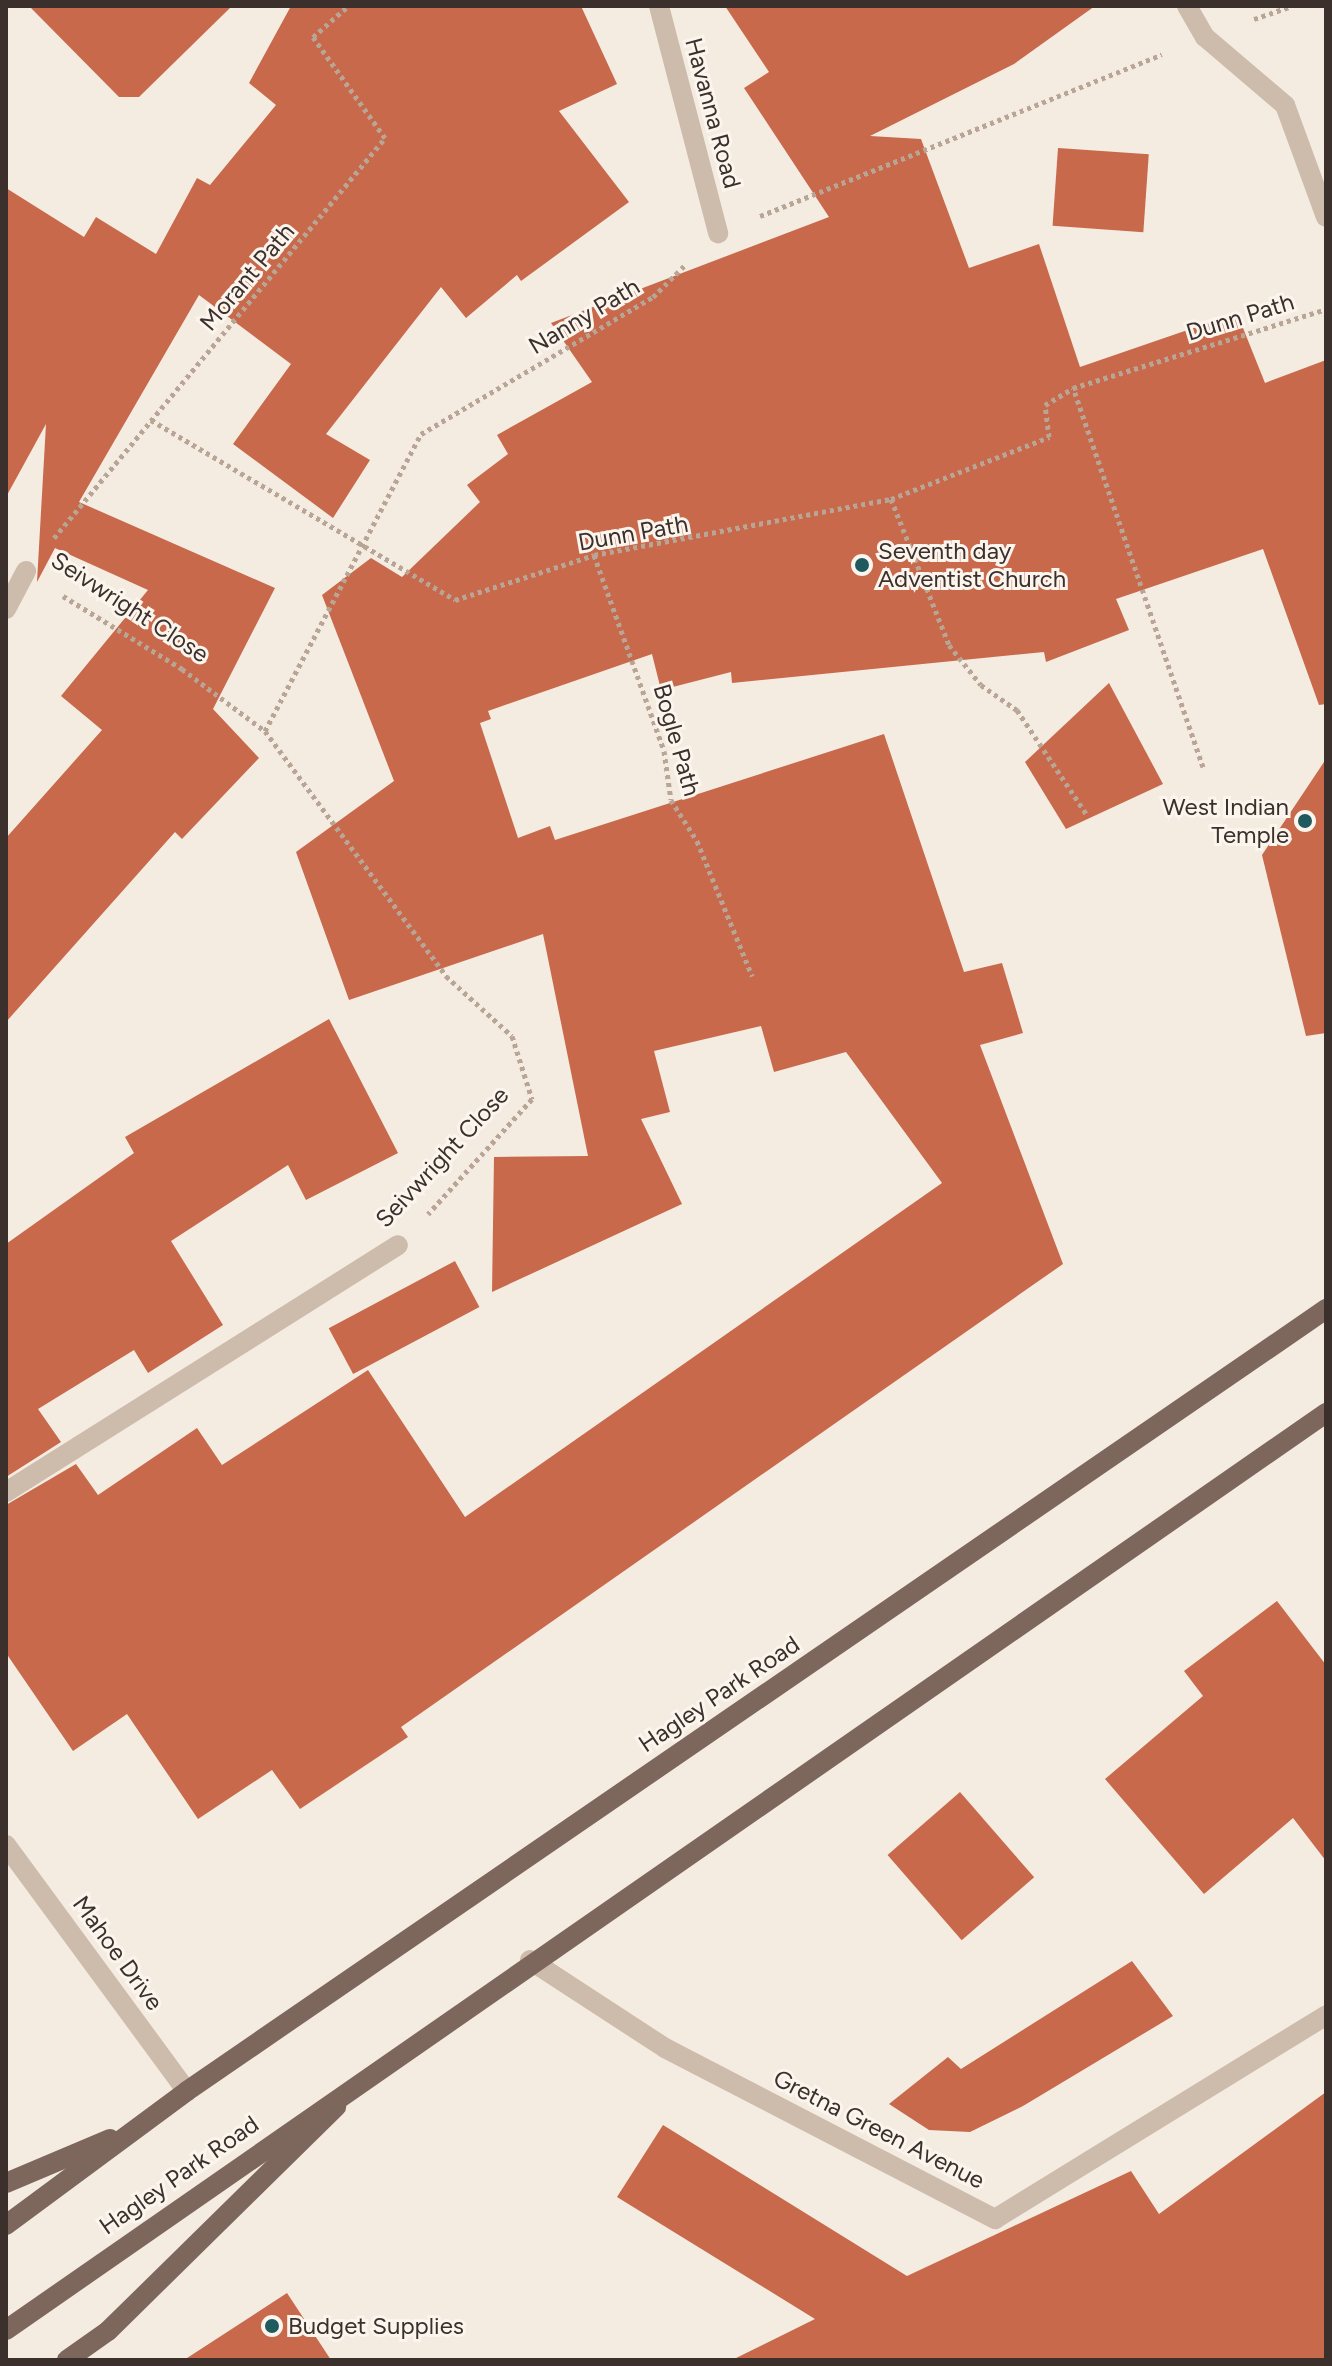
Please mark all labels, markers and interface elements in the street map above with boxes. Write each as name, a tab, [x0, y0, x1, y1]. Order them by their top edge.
street label: Havanna Road	[679, 35, 747, 191]
street label: Morant Path	[194, 217, 300, 337]
street label: Nanny Path	[523, 272, 645, 360]
street label: Dunn Path	[1183, 287, 1297, 347]
street label: Dunn Path	[576, 509, 690, 557]
place label: Seventh day Adventist Church	[878, 537, 1066, 593]
street label: Seivwright Close	[46, 545, 214, 669]
marker: Seventh day Adventist Church	[853, 556, 871, 574]
street label: Bogle Path	[647, 681, 707, 799]
place label: West Indian Temple	[1162, 793, 1289, 849]
marker: West Indian Temple	[1296, 812, 1314, 830]
street label: Seivwright Close	[370, 1081, 514, 1233]
street label: Hagley Park Road	[633, 1630, 805, 1758]
street label: Mahoe Drive	[67, 1890, 169, 2016]
street label: Gretna Green Avenue	[769, 2063, 989, 2195]
street label: Hagley Park Road	[94, 2109, 264, 2241]
place label: Budget Supplies	[288, 2312, 464, 2340]
marker: Budget Supplies	[263, 2317, 281, 2335]

